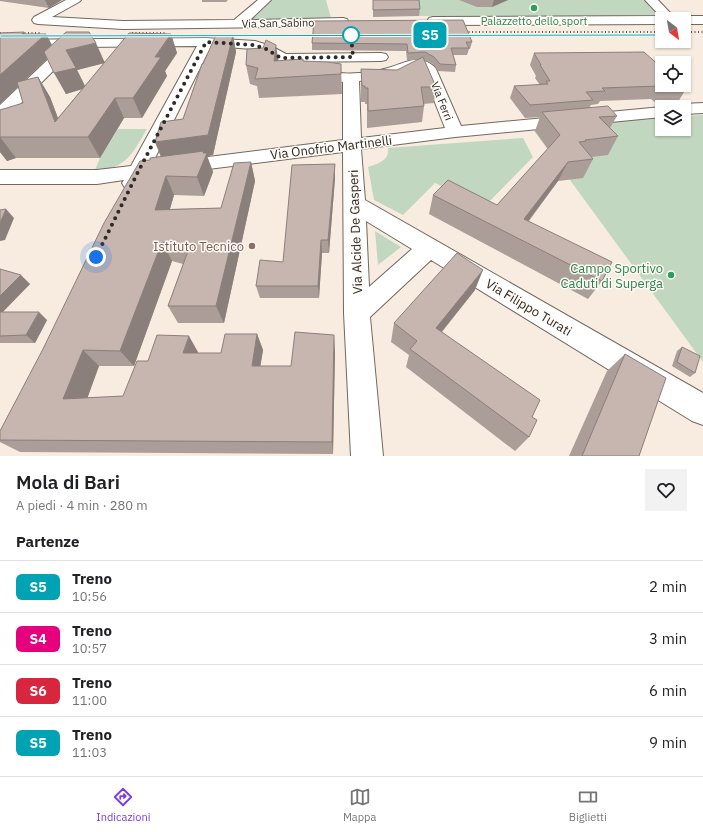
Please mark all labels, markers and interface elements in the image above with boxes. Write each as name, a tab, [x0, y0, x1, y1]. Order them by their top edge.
marker: Palazzetto dello sport	[529, 3, 539, 13]
north arrow	[655, 12, 691, 48]
map controls	[655, 12, 691, 136]
place label: Palazzetto dello sport	[481, 14, 587, 28]
street label: Via San Sabino	[241, 15, 315, 31]
line badge: S5	[412, 22, 448, 48]
unlabelled marker	[342, 26, 360, 44]
text: S5	[421, 26, 439, 44]
button: locate	[655, 56, 691, 92]
street label: Via Ferri	[428, 80, 456, 122]
button: layers	[655, 100, 691, 136]
street label: Via Onofrio Martinelli	[269, 132, 393, 163]
street label: Via Alcide De Gasperi	[345, 169, 366, 294]
place label: Istituto Tecnico	[153, 238, 244, 255]
marker: Istituto Tecnico	[247, 241, 257, 251]
your location	[86, 247, 106, 267]
place label: Campo Sportivo Caduti di Superga	[560, 260, 663, 292]
marker: Campo Sportivo Caduti di Superga	[666, 270, 676, 280]
street label: Via Filippo Turati	[483, 275, 575, 340]
button: heart	[645, 469, 687, 511]
text: Mola di Bari	[16, 470, 120, 494]
text: A piedi · 4 min · 280 m	[16, 497, 148, 514]
text: Partenze	[16, 532, 79, 551]
text: Treno	[72, 569, 112, 588]
text: 2 min	[649, 577, 687, 596]
text: S5	[29, 578, 47, 596]
text: 10:56	[72, 588, 107, 605]
text: Treno	[72, 621, 112, 640]
text: 3 min	[649, 629, 687, 648]
text: S4	[29, 630, 47, 648]
text: 10:57	[72, 640, 107, 657]
text: Treno	[72, 673, 112, 692]
text: 6 min	[649, 681, 687, 700]
text: S6	[29, 682, 47, 700]
text: 11:00	[72, 692, 107, 709]
text: Treno	[72, 725, 112, 744]
text: 9 min	[649, 733, 687, 752]
text: S5	[29, 734, 47, 752]
text: 11:03	[72, 744, 107, 761]
tab: Indicazioni	[96, 786, 150, 824]
tab: Mappa	[343, 786, 376, 824]
tab: Biglietti	[569, 786, 607, 824]

